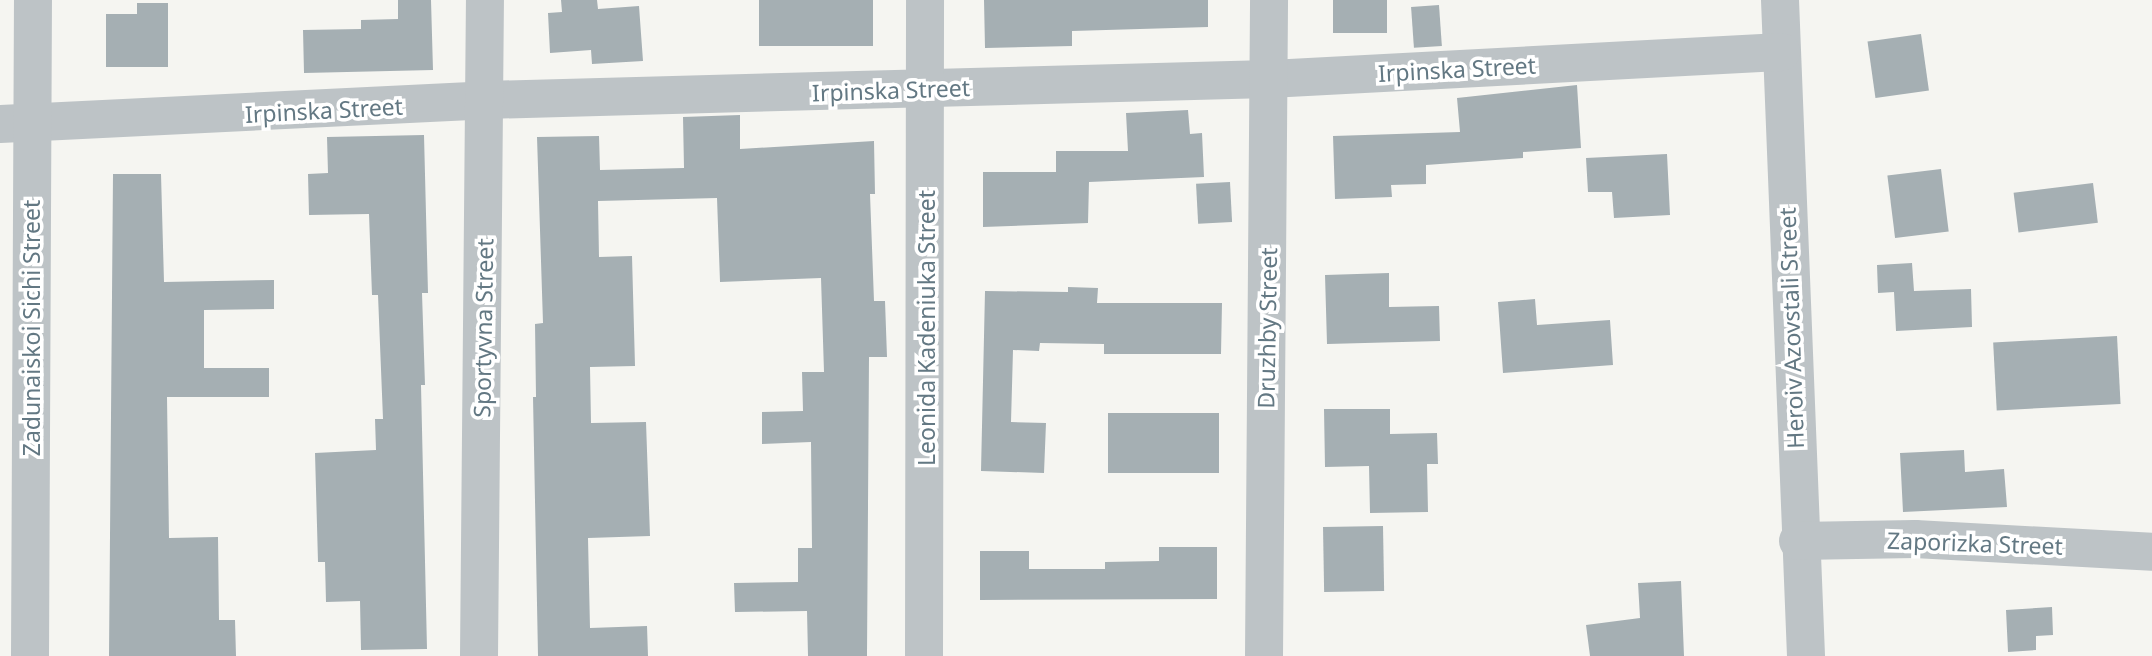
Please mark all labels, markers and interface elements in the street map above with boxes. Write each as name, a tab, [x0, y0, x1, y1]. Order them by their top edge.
street label: Irpinska Street	[1377, 51, 1537, 87]
street label: Irpinska Street	[812, 73, 970, 107]
street label: Irpinska Street	[244, 92, 404, 128]
street label: Leonida Kadeniuka Street	[912, 190, 940, 466]
street label: Zadunaiskoi Sichi Street	[17, 200, 45, 456]
street label: Heroiv Azovstali Street	[1773, 207, 1809, 449]
street label: Sportyvna Street	[468, 238, 498, 418]
street label: Druzhby Street	[1252, 247, 1282, 409]
street label: Zaporizka Street	[1887, 526, 2063, 560]

